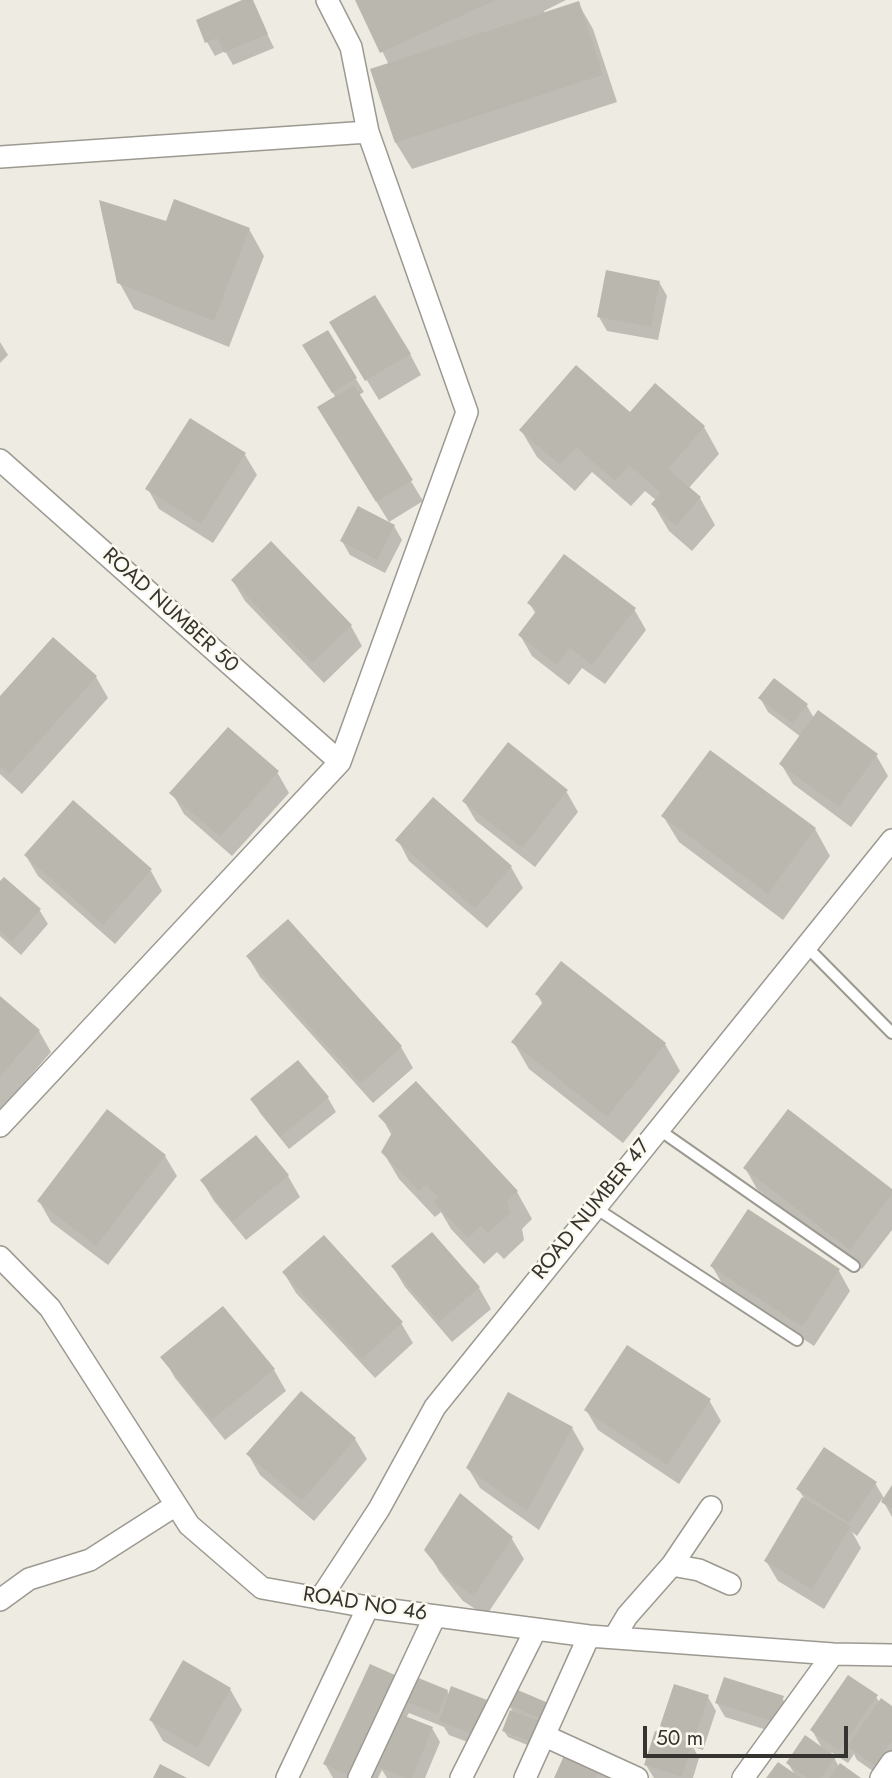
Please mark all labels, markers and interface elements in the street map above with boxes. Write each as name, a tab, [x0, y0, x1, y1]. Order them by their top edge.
street label: ROAD NUMBER 50	[97, 543, 243, 679]
street label: ROAD NUMBER 47	[528, 1135, 656, 1285]
street label: ROAD NO 46	[301, 1583, 429, 1627]
scale bar	[647, 1712, 852, 1756]
text: 50 m	[656, 1723, 703, 1753]

